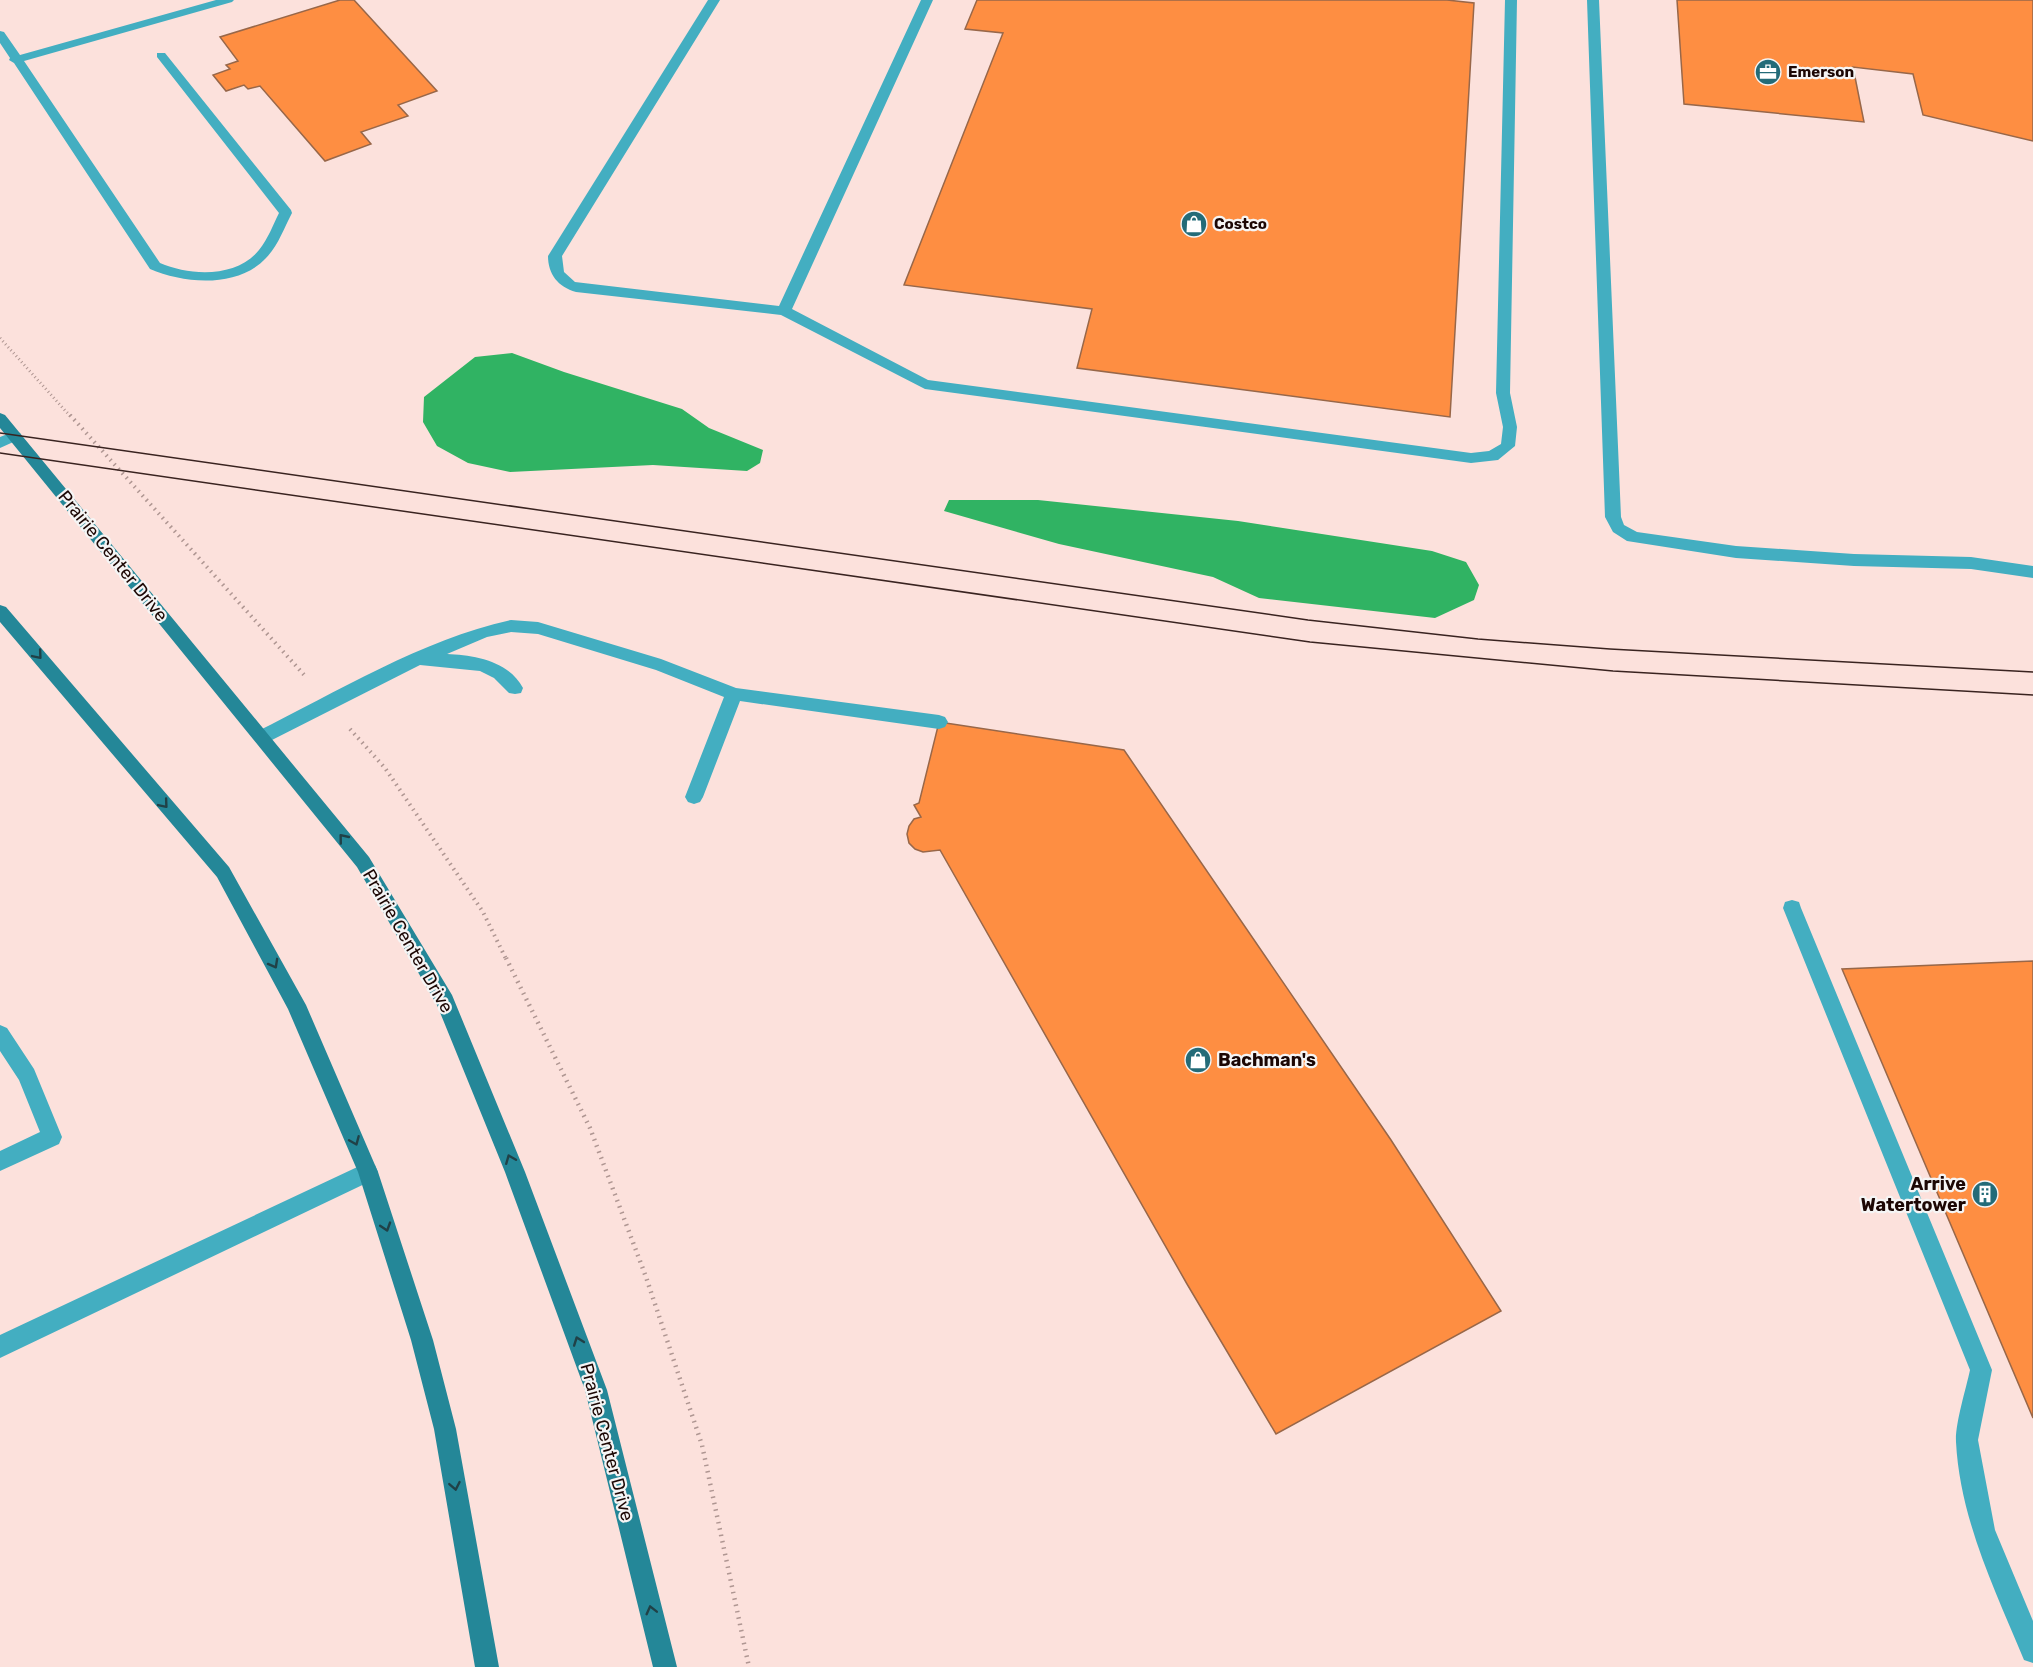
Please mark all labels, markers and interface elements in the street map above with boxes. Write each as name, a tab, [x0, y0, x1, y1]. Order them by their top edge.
office icon: Emerson	[1753, 57, 1783, 87]
place label: Emerson	[1788, 63, 1854, 81]
shop icon: Costco	[1179, 209, 1209, 239]
place label: Costco	[1214, 215, 1267, 233]
street label: Prairie Center Drive	[53, 486, 173, 626]
one-way arrow	[31, 648, 42, 659]
one-way arrow	[157, 797, 168, 808]
one-way arrow	[340, 834, 351, 845]
street label: Prairie Center Drive	[358, 865, 458, 1017]
one-way arrow	[267, 958, 278, 968]
shop icon: Bachman's	[1183, 1045, 1213, 1075]
place label: Bachman's	[1218, 1049, 1316, 1071]
one-way arrow	[348, 1135, 360, 1146]
one-way arrow	[505, 1154, 517, 1165]
place label: Arrive Watertower	[1861, 1173, 1966, 1216]
building icon: Arrive Watertower	[1970, 1179, 2000, 1209]
one-way arrow	[379, 1221, 391, 1232]
one-way arrow	[572, 1336, 585, 1347]
street label: Prairie Center Drive	[575, 1361, 639, 1523]
one-way arrow	[449, 1481, 461, 1491]
one-way arrow	[646, 1605, 659, 1615]

